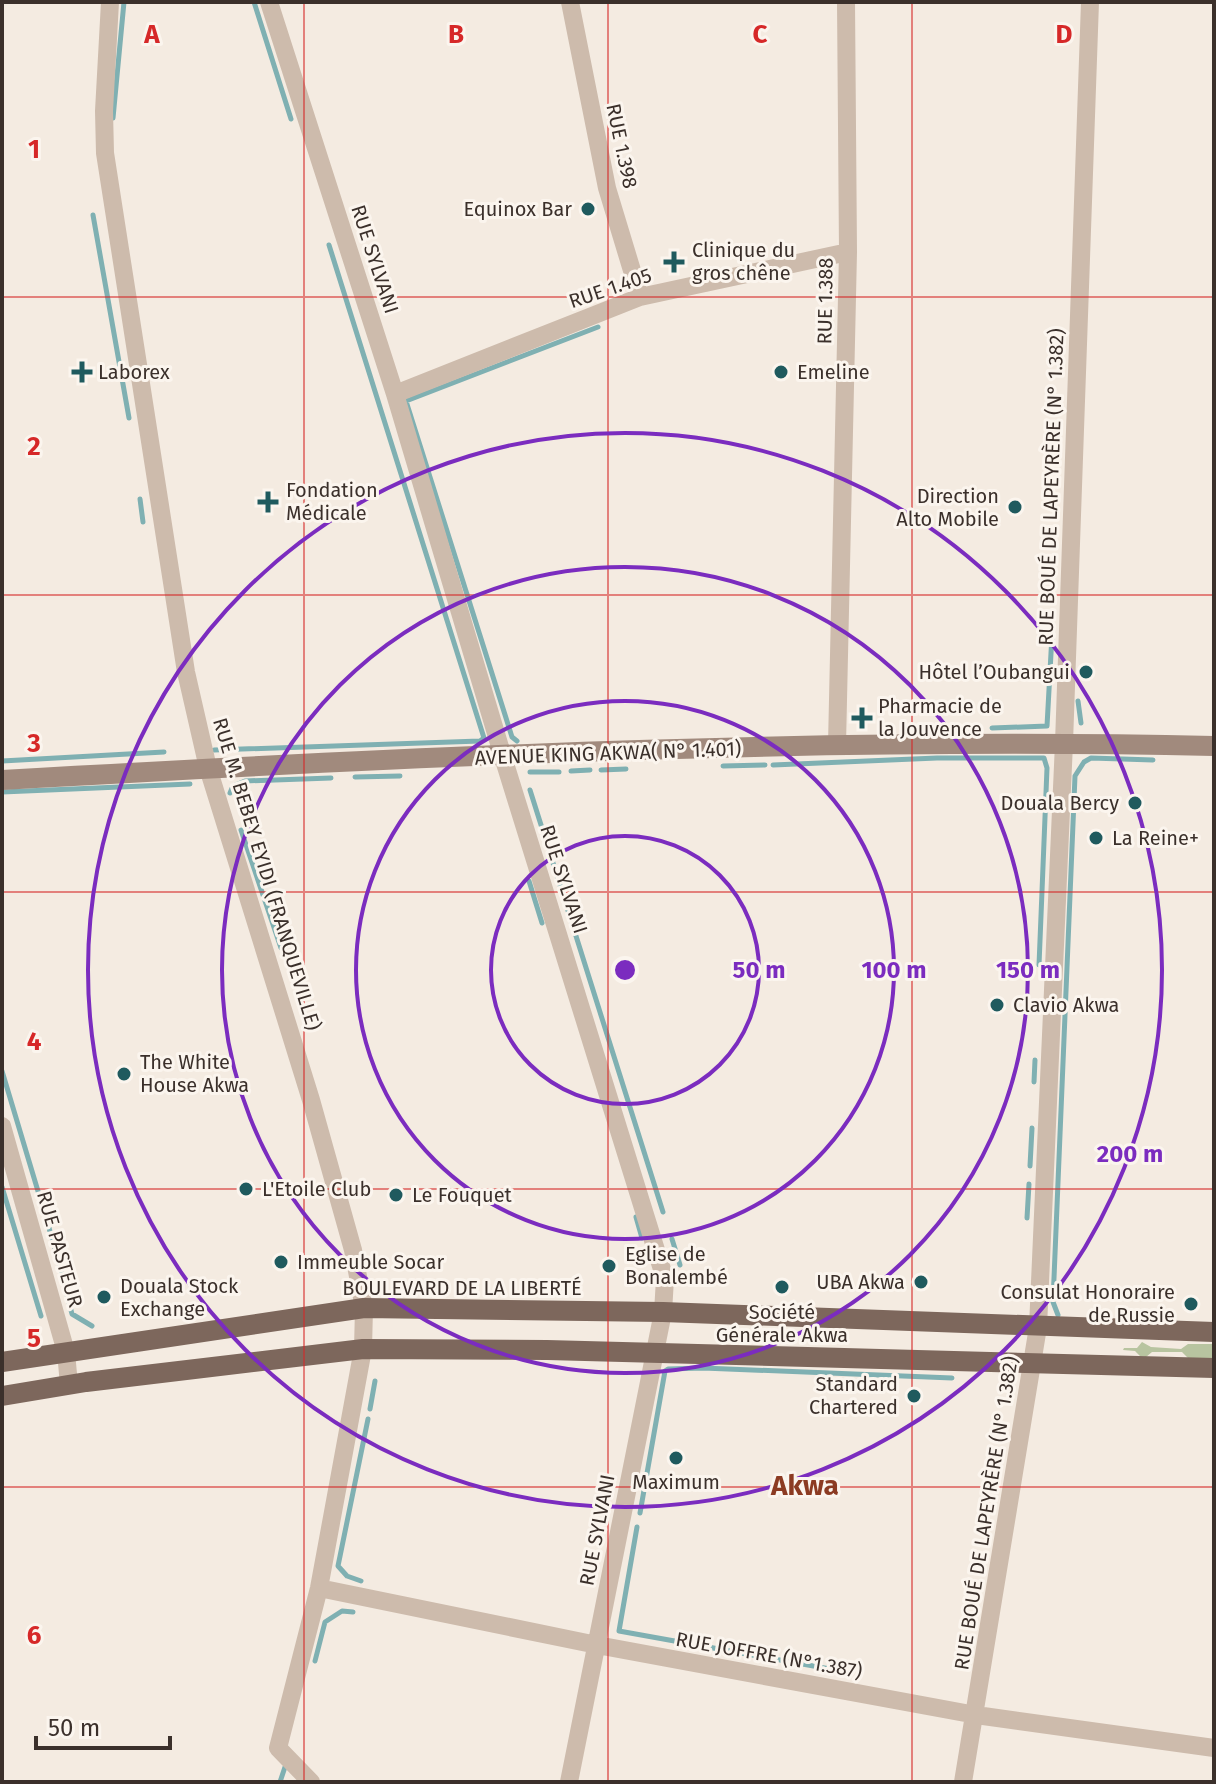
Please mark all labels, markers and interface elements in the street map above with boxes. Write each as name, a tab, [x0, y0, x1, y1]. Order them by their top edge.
text: A	[143, 19, 160, 50]
text: B	[448, 19, 464, 50]
text: C	[753, 19, 768, 50]
text: D	[1056, 19, 1073, 50]
street label: RUE 1.398	[601, 101, 643, 191]
text: 1	[28, 134, 40, 165]
place label: Equinox Bar	[463, 197, 572, 221]
marker: Equinox Bar	[579, 200, 597, 218]
street label: RUE SYLVANI	[346, 202, 404, 316]
place label: Clinique du gros chêne	[692, 238, 795, 285]
marker: Clinique du gros chêne	[663, 251, 685, 273]
street label: RUE 1.388	[812, 257, 838, 345]
street label: RUE 1.405	[566, 263, 654, 313]
street label: RUE BOUÉ DE LAPEYRÈRE (N° 1.382)	[1033, 328, 1069, 646]
place label: Laborex	[98, 360, 170, 384]
place label: Emeline	[797, 360, 870, 384]
marker: Laborex	[73, 363, 91, 381]
marker: Emeline	[772, 363, 790, 381]
text: 2	[27, 431, 41, 462]
place label: Fondation Médicale	[286, 478, 378, 525]
place label: Direction Alto Mobile	[896, 484, 999, 531]
marker: Fondation Médicale	[257, 491, 279, 513]
marker: Direction Alto Mobile	[1006, 498, 1024, 516]
place label: Hôtel l’Oubangui	[918, 660, 1070, 684]
marker: Hôtel l’Oubangui	[1077, 663, 1095, 681]
place label: Pharmacie de la Jouvence	[878, 694, 1002, 741]
marker: Pharmacie de la Jouvence	[853, 709, 871, 727]
street label: RUE M. BEBEY EYIDI (FRANQUEVILLE)	[208, 715, 326, 1033]
text: 3	[26, 728, 41, 759]
street label: AVENUE KING AKWA( N° 1.401)	[474, 736, 742, 770]
place label: Douala Bercy	[1001, 791, 1119, 815]
marker: Douala Bercy	[1126, 794, 1144, 812]
street label: RUE SYLVANI	[535, 822, 593, 936]
place label: La Reine+	[1112, 826, 1199, 850]
marker: La Reine+	[1087, 829, 1105, 847]
centre of rings	[611, 956, 639, 984]
text: 50 m	[733, 956, 785, 984]
text: 100 m	[861, 956, 927, 984]
text: 150 m	[996, 956, 1060, 984]
place label: Clavio Akwa	[1013, 993, 1119, 1017]
marker: Clavio Akwa	[988, 996, 1006, 1014]
text: 4	[27, 1026, 42, 1057]
place label: The White House Akwa	[140, 1050, 249, 1097]
marker: The White House Akwa	[115, 1065, 133, 1083]
text: 200 m	[1097, 1140, 1163, 1168]
place label: L'Etoile Club	[262, 1177, 371, 1201]
marker: L'Etoile Club	[237, 1180, 255, 1198]
place label: Le Fouquet	[412, 1183, 513, 1207]
marker: Le Fouquet	[387, 1186, 405, 1204]
street label: RUE PASTEUR	[32, 1188, 88, 1310]
place label: Eglise de Bonalembé	[625, 1242, 728, 1289]
place label: Immeuble Socar	[297, 1250, 444, 1274]
marker: Immeuble Socar	[272, 1253, 290, 1271]
marker: Eglise de Bonalembé	[600, 1257, 618, 1275]
place label: UBA Akwa	[816, 1270, 905, 1294]
marker: UBA Akwa	[912, 1273, 930, 1291]
place label: Douala Stock Exchange	[120, 1274, 239, 1321]
street label: BOULEVARD DE LA LIBERTÉ	[342, 1276, 582, 1300]
marker: Société Générale Akwa	[773, 1278, 791, 1296]
place label: Consulat Honoraire de Russie	[1000, 1280, 1175, 1327]
marker: Douala Stock Exchange	[95, 1288, 113, 1306]
marker: Consulat Honoraire de Russie	[1182, 1295, 1200, 1313]
place label: Société Générale Akwa	[716, 1300, 848, 1347]
text: 5	[27, 1323, 41, 1354]
street label: RUE BOUÉ DE LAPEYRÈRE (N° 1.382)	[949, 1354, 1023, 1672]
place label: Standard Chartered	[809, 1372, 898, 1419]
marker: Standard Chartered	[905, 1387, 923, 1405]
marker: Maximum	[667, 1449, 685, 1467]
district label: Akwa	[770, 1469, 839, 1502]
place label: Maximum	[632, 1470, 720, 1494]
street label: RUE SYLVANI	[574, 1472, 620, 1588]
text: 6	[27, 1620, 42, 1651]
street label: RUE JOFFRE (N°1.387)	[674, 1627, 864, 1683]
scale bar	[36, 1700, 170, 1750]
text: 50 m	[48, 1714, 100, 1742]

